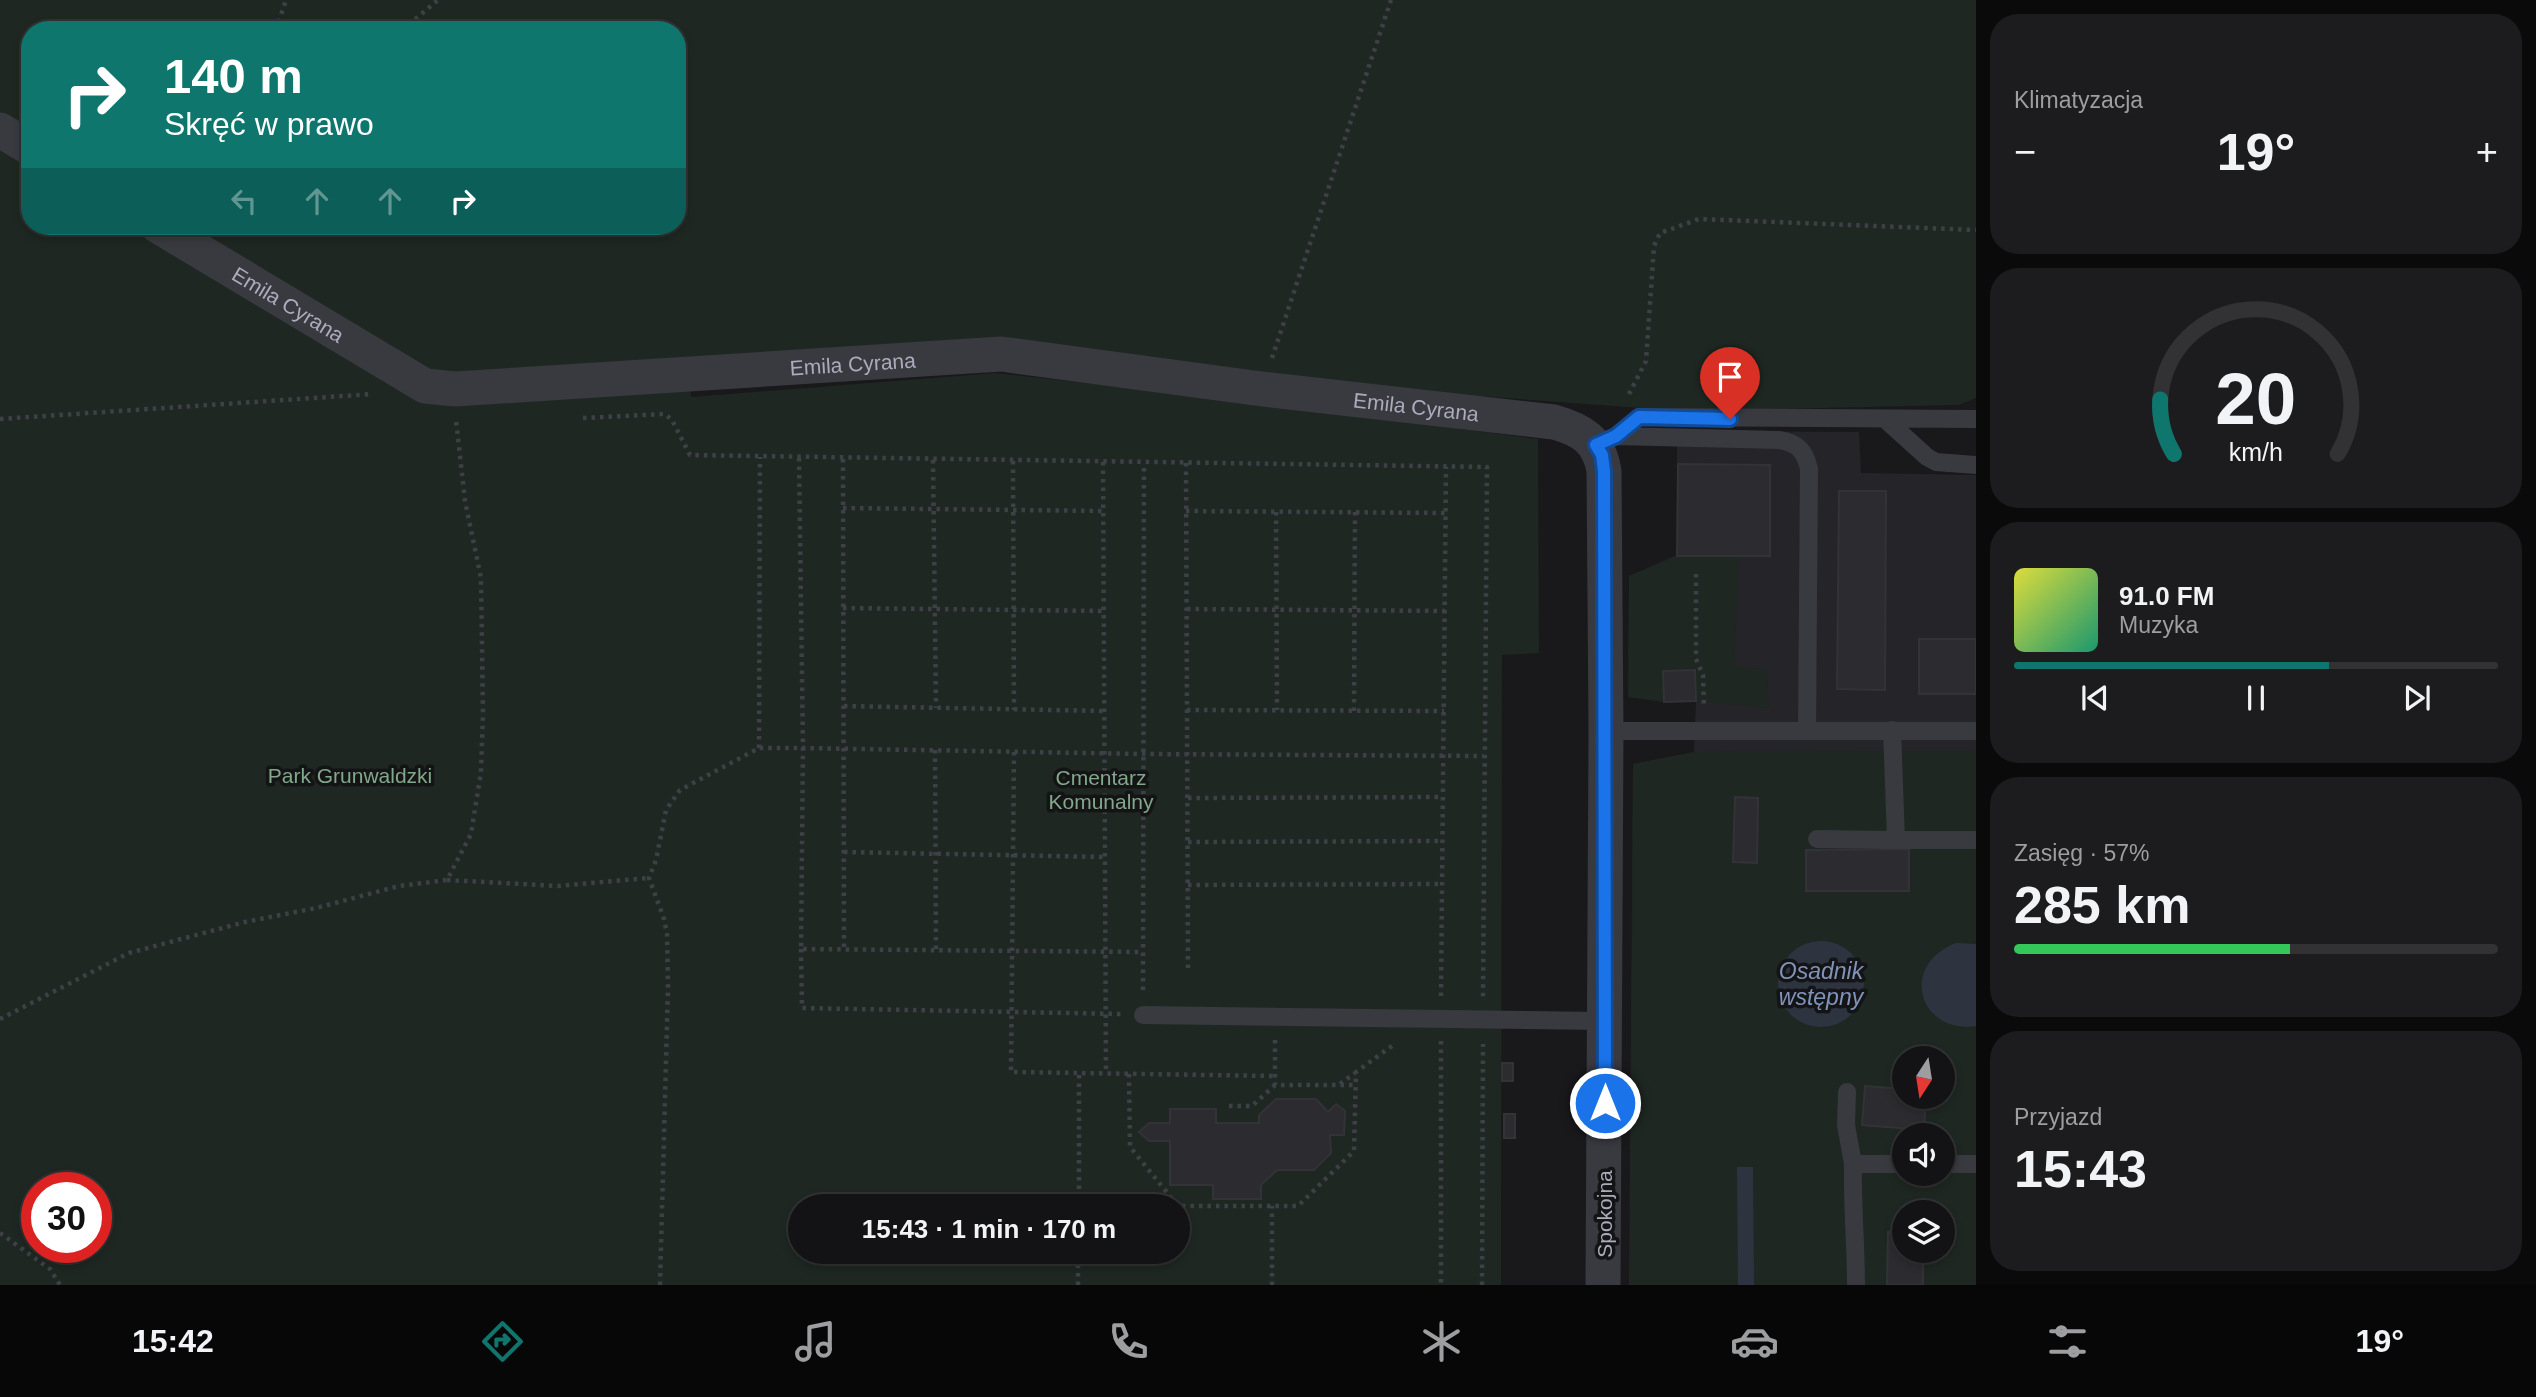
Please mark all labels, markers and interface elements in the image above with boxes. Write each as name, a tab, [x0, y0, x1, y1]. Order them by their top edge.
icon: right	[49, 49, 140, 140]
text: 140 m	[164, 49, 303, 103]
text: Klimatyzacja	[2014, 87, 2143, 113]
text: Skręć w prawo	[164, 106, 374, 142]
text: 19°	[2217, 123, 2295, 181]
text: −	[2014, 131, 2036, 173]
text: +	[2476, 131, 2498, 173]
icon: left	[225, 182, 263, 220]
icon: ahead	[298, 182, 336, 220]
icon: ahead	[371, 182, 409, 220]
icon: right	[444, 182, 482, 220]
street label: Emila Cyrana	[228, 262, 349, 347]
pin	[1700, 347, 1760, 419]
street label: Emila Cyrana	[789, 348, 917, 379]
icon: arrive	[1711, 358, 1749, 396]
text: 20	[2216, 359, 2296, 440]
street label: Emila Cyrana	[1352, 388, 1480, 425]
text: km/h	[2229, 438, 2283, 466]
text: 91.0 FM	[2119, 581, 2214, 611]
text: Muzyka	[2119, 612, 2198, 638]
icon: previous	[2076, 679, 2114, 717]
icon: pause	[2237, 679, 2275, 717]
icon: next	[2398, 679, 2436, 717]
park label: Park Grunwaldzki	[268, 764, 432, 787]
park label: Cmentarz Komunalny	[1048, 766, 1154, 813]
text: Zasięg · 57%	[2014, 840, 2150, 866]
text: 285 km	[2014, 876, 2190, 934]
water label: Osadnik wstępny	[1779, 958, 1865, 1010]
north arrow	[1892, 1046, 1955, 1110]
map controls	[1892, 1046, 1955, 1263]
position arrow	[1568, 1066, 1642, 1140]
text: Przyjazd	[2014, 1104, 2102, 1130]
button: sound	[1892, 1123, 1955, 1186]
text: 15:43	[2014, 1140, 2147, 1198]
street label: Spokojna	[1593, 1170, 1616, 1258]
speed limit sign: 30	[21, 1172, 112, 1263]
button: layers	[1892, 1200, 1955, 1263]
text: 15:43 · 1 min · 170 m	[862, 1214, 1116, 1244]
icon: directions	[478, 1317, 527, 1366]
icon: music	[791, 1317, 840, 1366]
icon: phone	[1104, 1317, 1153, 1366]
icon: climate	[1417, 1317, 1466, 1366]
icon: car	[1730, 1317, 1779, 1366]
icon: filters	[2043, 1317, 2092, 1366]
text: 15:42	[132, 1323, 214, 1359]
text: 19°	[2356, 1323, 2404, 1359]

